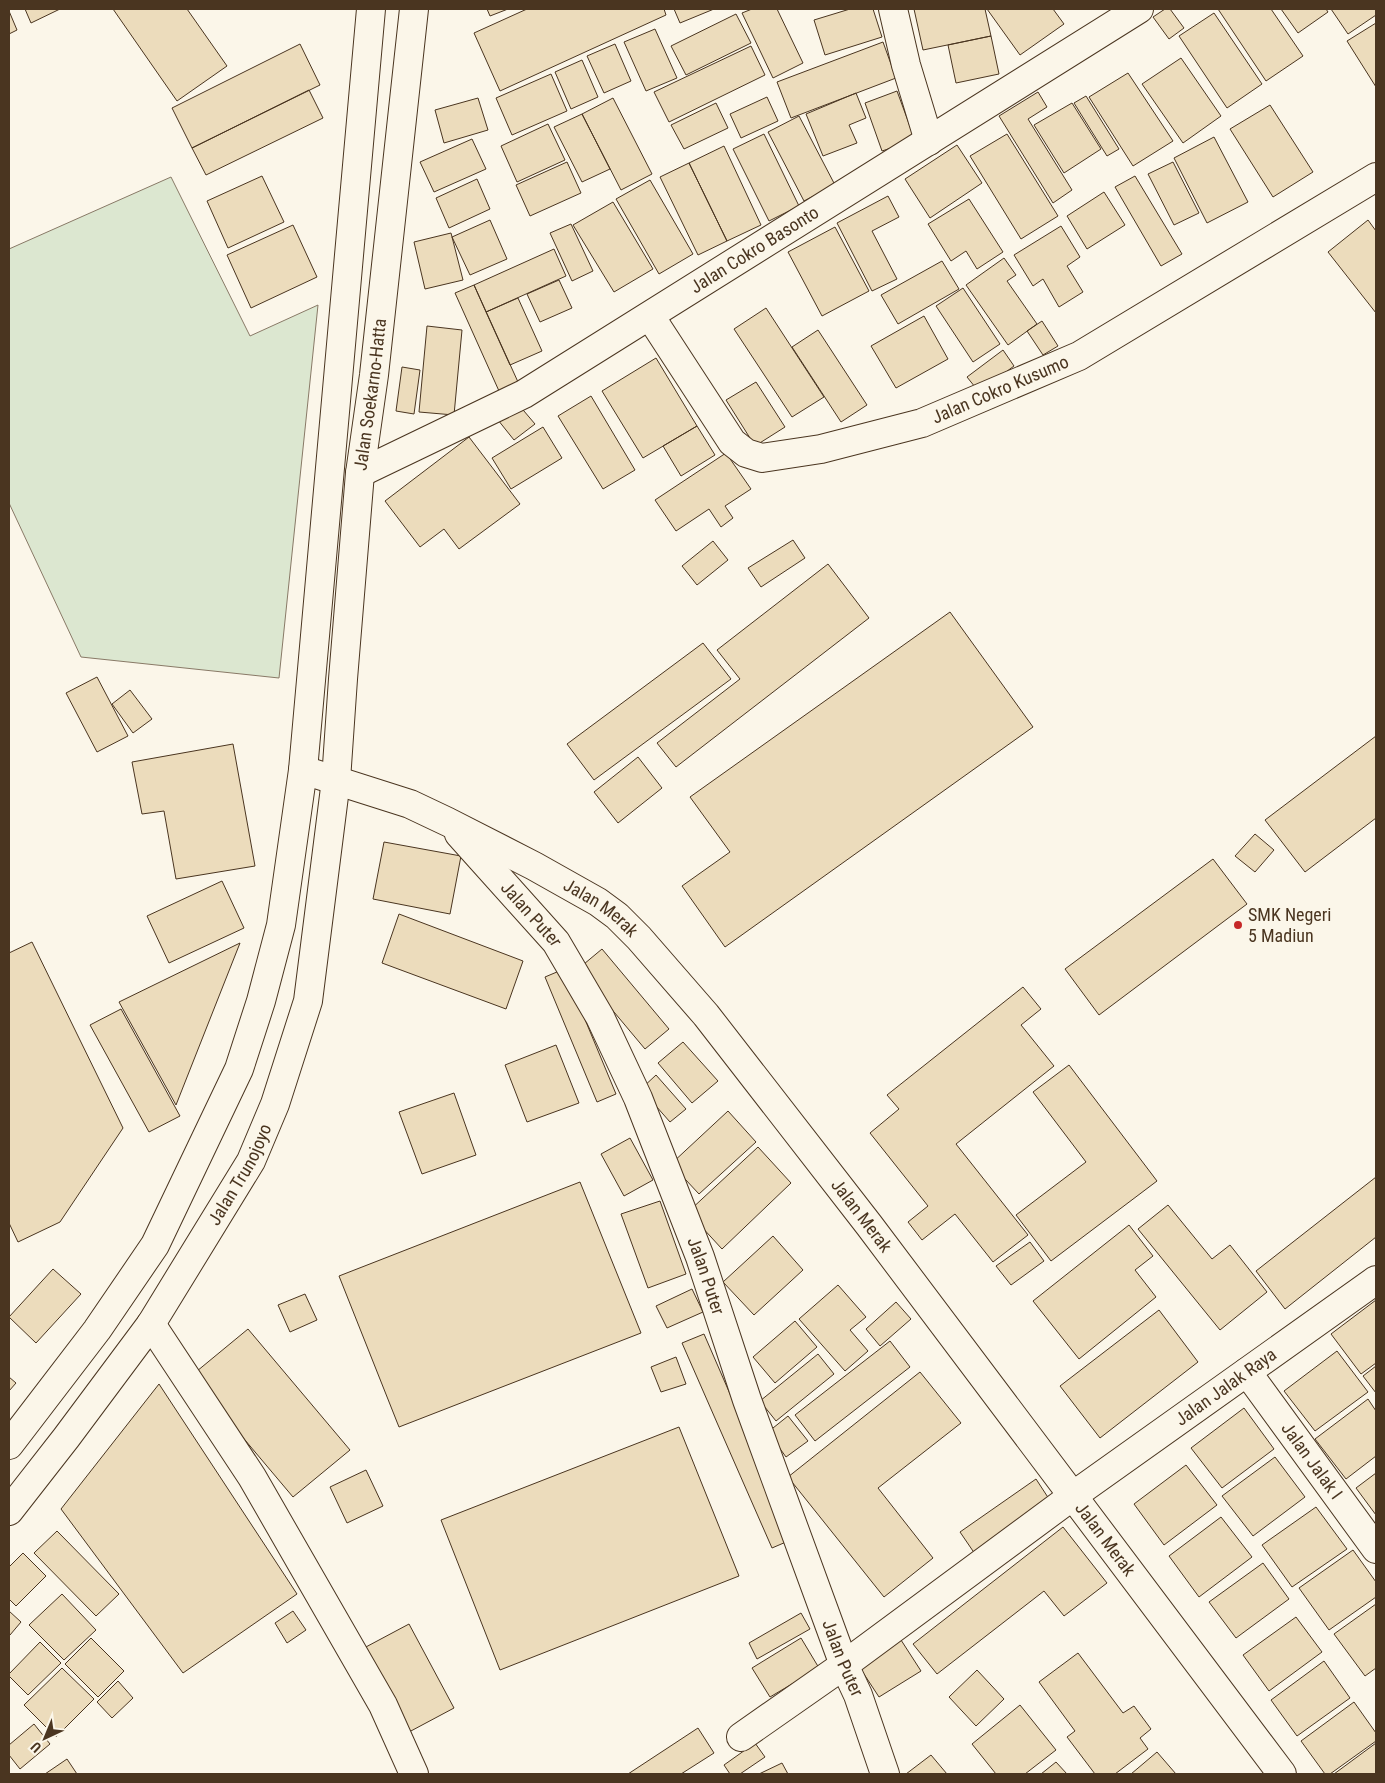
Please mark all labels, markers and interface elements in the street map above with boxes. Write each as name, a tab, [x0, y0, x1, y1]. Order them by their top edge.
street label: Jalan Cokro Basonto	[686, 201, 822, 297]
street label: Jalan Soekarno-Hatta	[349, 317, 390, 472]
street label: Jalan Cokro Kusumo	[929, 351, 1072, 428]
street label: Jalan Merak	[560, 874, 643, 941]
street label: Jalan Puter	[497, 877, 567, 950]
place label: SMK Negeri 5 Madiun	[1248, 904, 1331, 946]
marker: SMK Negeri 5 Madiun	[1232, 919, 1244, 931]
street label: Jalan Trunojoyo	[203, 1121, 275, 1229]
street label: Jalan Merak	[827, 1174, 897, 1256]
street label: Jalan Puter	[683, 1234, 729, 1318]
street label: Jalan Jalak Raya	[1171, 1343, 1280, 1430]
street label: Jalan Jalak I	[1277, 1418, 1347, 1503]
street label: Jalan Merak	[1071, 1498, 1140, 1580]
street label: Jalan Puter	[818, 1617, 868, 1700]
north arrow	[20, 1713, 70, 1763]
text: U	[28, 1739, 44, 1756]

